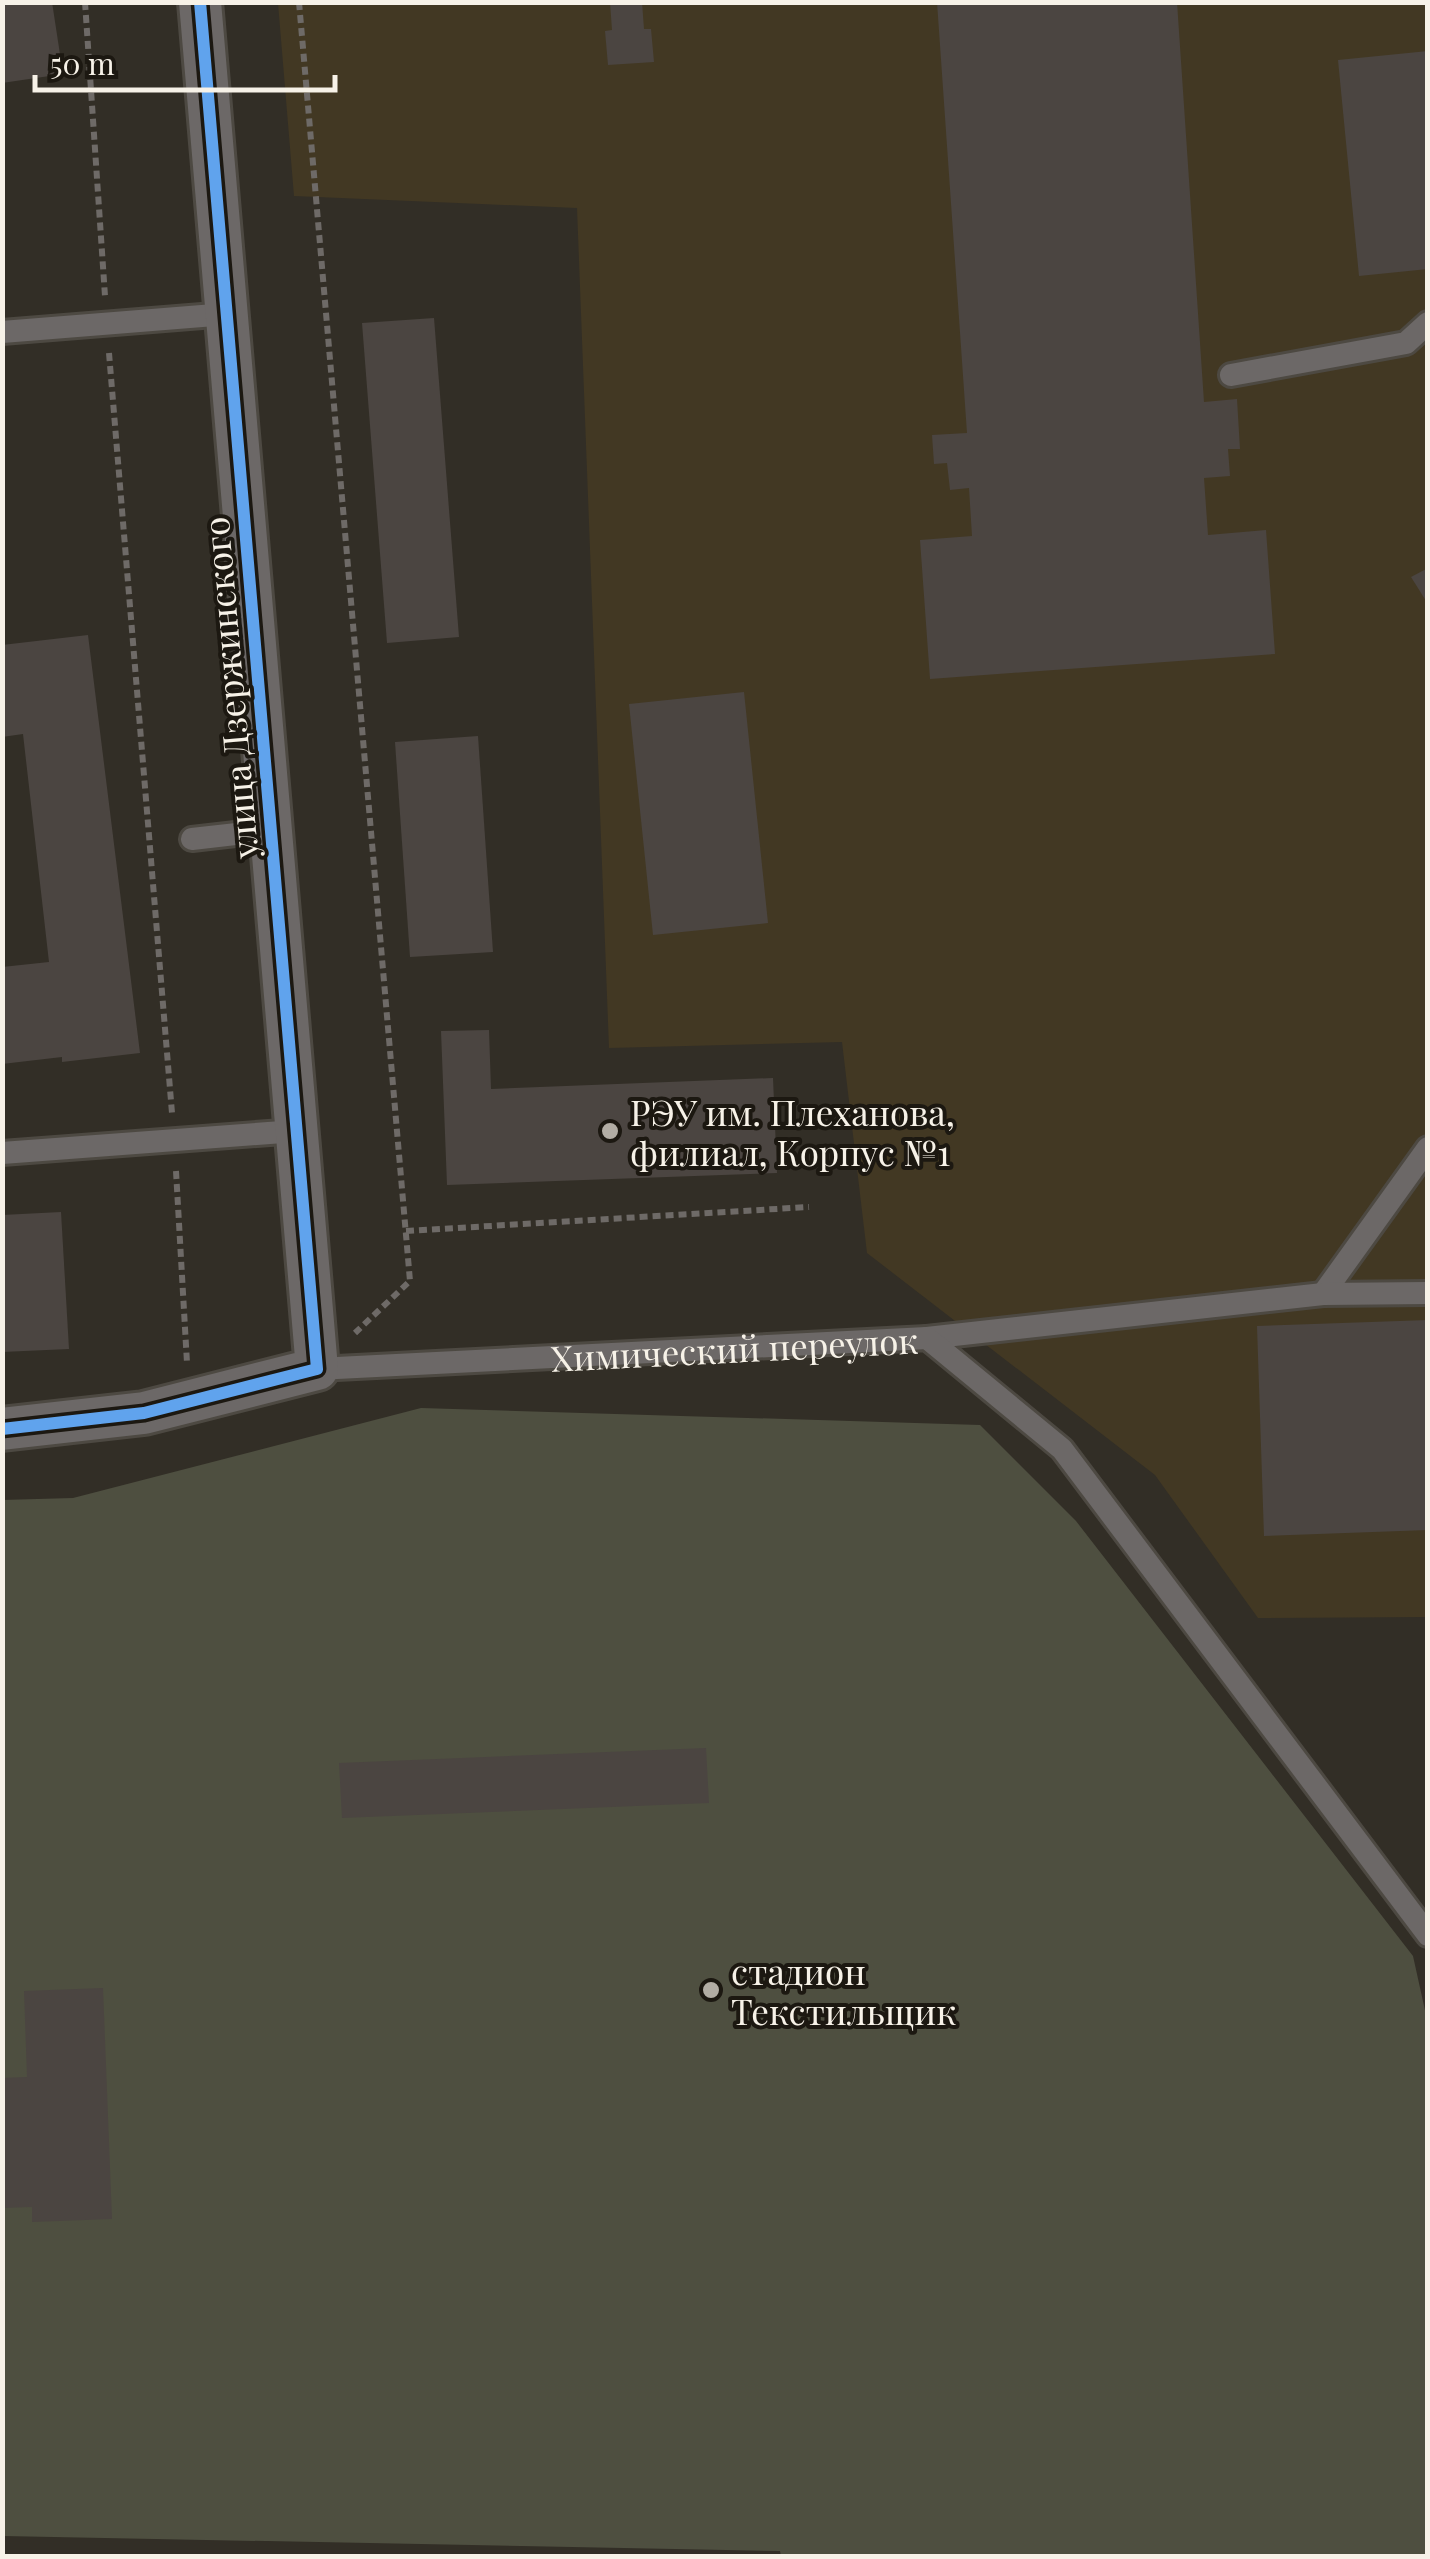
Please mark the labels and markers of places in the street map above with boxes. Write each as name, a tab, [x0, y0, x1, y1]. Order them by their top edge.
place label: РЭУ им. Плеханова, филиал, Корпус №1	[630, 1088, 955, 1175]
marker: РЭУ им. Плеханова, филиал, Корпус №1	[599, 1120, 621, 1142]
place label: стадион Текстильщик	[731, 1947, 956, 2034]
marker: стадион Текстильщик	[700, 1979, 722, 2001]

